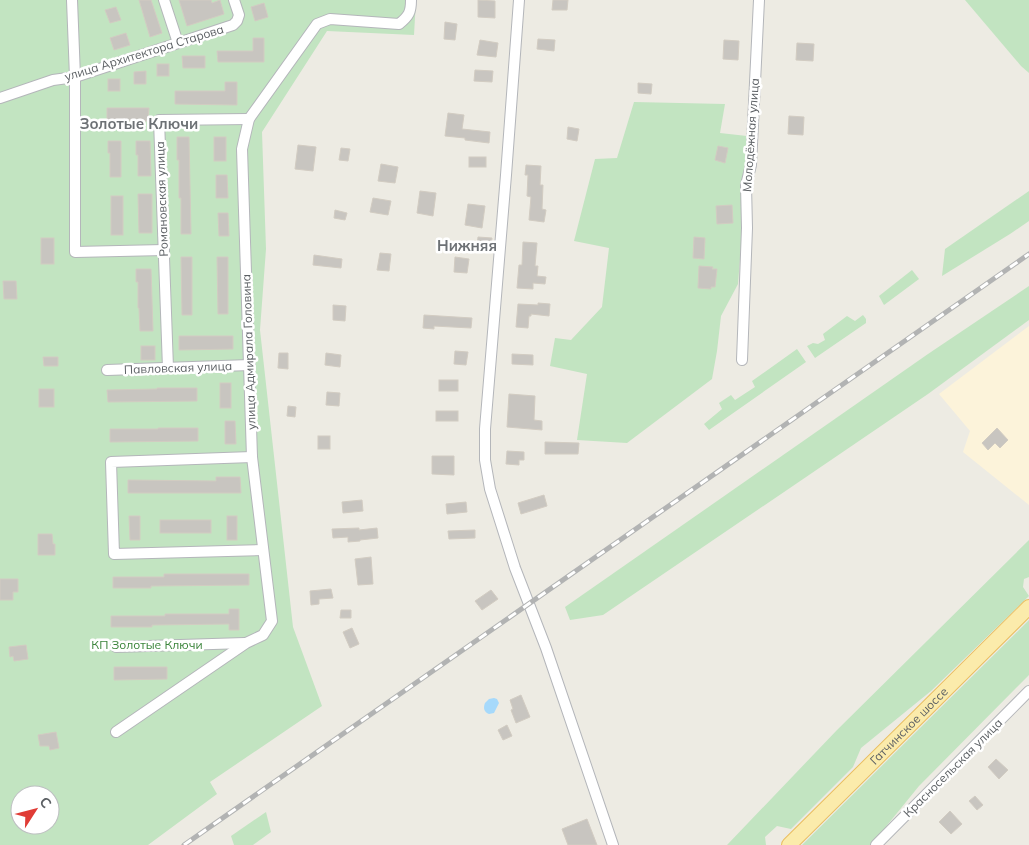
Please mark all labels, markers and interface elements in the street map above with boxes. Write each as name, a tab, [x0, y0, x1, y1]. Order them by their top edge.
street label: улица Архитектора Старова	[62, 21, 225, 84]
street label: Молодёжная улица	[739, 78, 762, 192]
district label: Золотые Ключи	[80, 114, 198, 133]
street label: Романовская улица	[152, 141, 171, 257]
district label: Нижняя	[437, 236, 497, 255]
street label: улица Адмирала Головина	[238, 274, 259, 430]
street label: Павловская улица	[124, 358, 232, 377]
park label: КП Золотые Ключи	[91, 637, 203, 652]
street label: Гатчинское шоссе	[867, 684, 951, 768]
street label: Красносельская улица	[900, 715, 1005, 820]
north arrow	[10, 785, 60, 835]
text: С	[35, 793, 56, 812]

